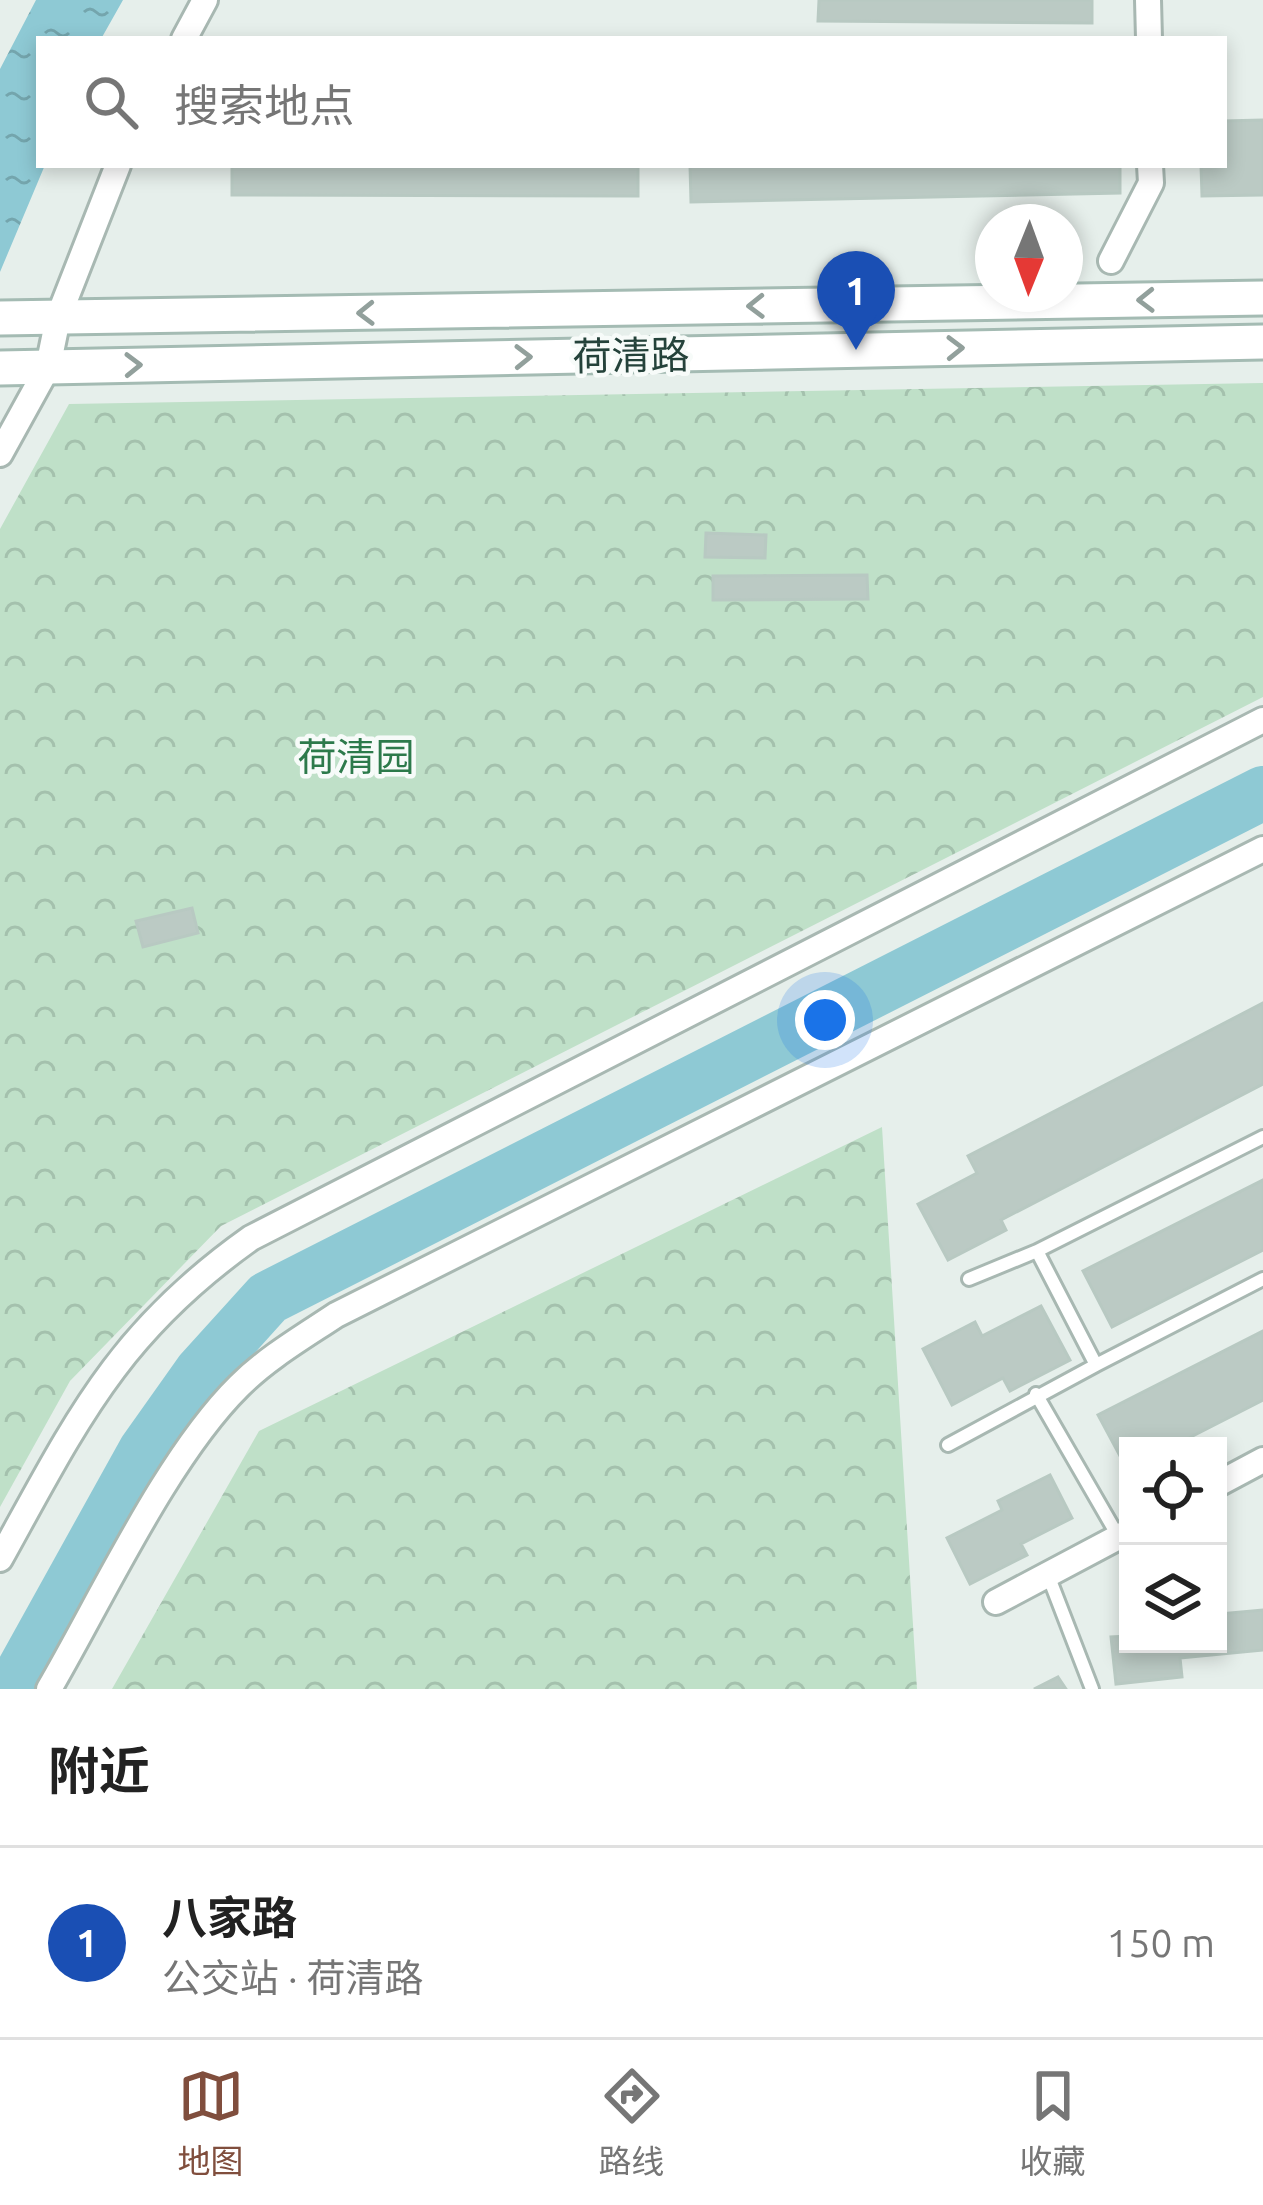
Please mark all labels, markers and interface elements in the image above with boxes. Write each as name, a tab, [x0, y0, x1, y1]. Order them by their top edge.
search box	[36, 36, 1227, 168]
icon: search	[78, 69, 144, 135]
text: 搜索地点	[174, 80, 354, 131]
north arrow	[975, 204, 1083, 312]
pin: 1	[817, 251, 895, 350]
one-way arrow	[1136, 287, 1154, 313]
one-way arrow	[746, 293, 765, 319]
one-way arrow	[356, 299, 375, 325]
street label: 荷清路	[572, 332, 690, 378]
one-way arrow	[946, 336, 965, 362]
one-way arrow	[514, 344, 533, 370]
one-way arrow	[125, 352, 143, 378]
park label: 荷清园	[297, 735, 415, 778]
your location	[795, 990, 855, 1050]
map controls	[1119, 1437, 1227, 1653]
button: locate	[1119, 1437, 1227, 1545]
button: layers	[1119, 1545, 1227, 1653]
text: 附近	[48, 1741, 150, 1799]
text: 八家路	[162, 1892, 297, 1943]
text: 1	[76, 1921, 98, 1964]
text: 150 m	[1106, 1921, 1215, 1964]
text: 公交站 · 荷清路	[162, 1956, 423, 1999]
tab: 地图	[178, 2063, 244, 2183]
tab: 路线	[599, 2063, 665, 2183]
tab: 收藏	[1020, 2063, 1086, 2183]

